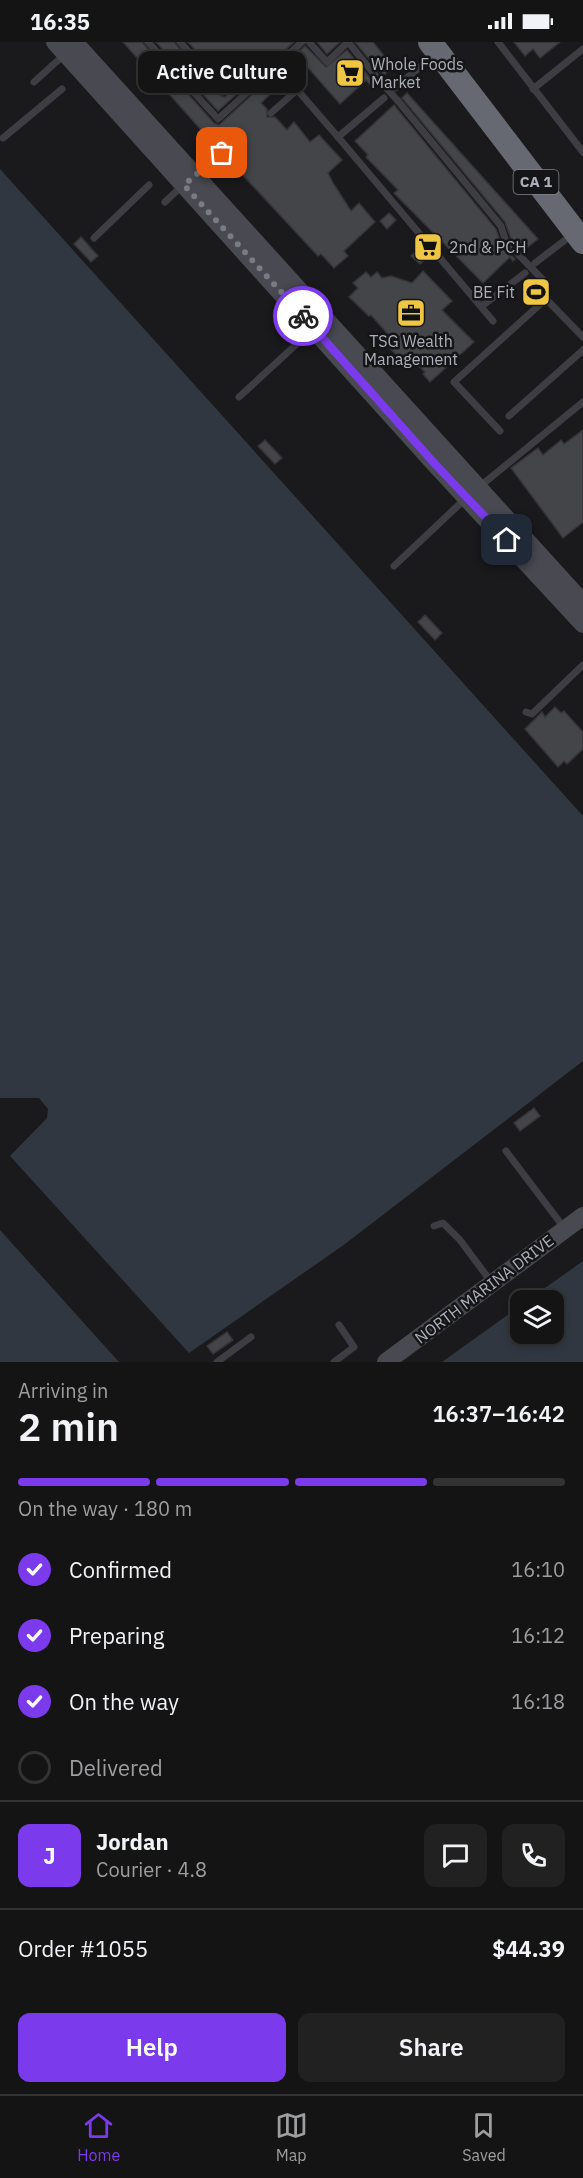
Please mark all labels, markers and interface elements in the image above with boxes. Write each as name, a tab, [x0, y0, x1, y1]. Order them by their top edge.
text: 16:35	[30, 7, 90, 36]
callout: Active Culture	[138, 51, 306, 93]
place label: Whole Foods Market	[371, 54, 464, 92]
supermarket icon: Whole Foods Market	[334, 57, 366, 89]
text: Active Culture	[156, 58, 288, 85]
pin	[196, 127, 247, 178]
icon: bag	[205, 136, 238, 169]
road number: CA 1	[514, 170, 558, 194]
supermarket icon: 2nd & PCH	[412, 231, 444, 263]
place label: 2nd & PCH	[449, 237, 527, 257]
sports icon: BE Fit	[520, 276, 552, 308]
place label: BE Fit	[473, 282, 515, 302]
courier	[273, 286, 333, 346]
office icon: TSG Wealth Management	[395, 297, 427, 329]
icon: bike	[287, 300, 320, 333]
place label: TSG Wealth Management	[364, 331, 458, 369]
pin	[481, 514, 532, 565]
icon: home	[490, 523, 523, 556]
street label: NORTH MARINA DRIVE	[411, 1230, 557, 1348]
map controls	[510, 1290, 564, 1344]
button: layers	[510, 1290, 564, 1344]
text: Arriving in	[18, 1377, 108, 1404]
text: 16:37–16:42	[432, 1399, 565, 1428]
text: 2 min	[18, 1401, 119, 1452]
text: On the way · 180 m	[18, 1495, 192, 1522]
icon: check	[18, 1553, 51, 1586]
text: Confirmed	[69, 1555, 172, 1584]
text: 16:10	[511, 1556, 565, 1583]
icon: check	[18, 1619, 51, 1652]
text: Preparing	[69, 1621, 164, 1650]
text: 16:12	[511, 1622, 565, 1649]
icon: check	[18, 1685, 51, 1718]
text: On the way	[69, 1687, 179, 1716]
text: 16:18	[511, 1688, 565, 1715]
text: Delivered	[69, 1753, 163, 1782]
button: chat	[424, 1824, 487, 1887]
button: phone	[502, 1824, 565, 1887]
text: Jordan	[96, 1827, 169, 1856]
text: J	[43, 1841, 56, 1870]
text: Courier · 4.8	[96, 1856, 207, 1883]
text: Order #1055	[18, 1934, 148, 1963]
text: $44.39	[492, 1934, 565, 1963]
button: Help	[18, 2013, 286, 2082]
button: Share	[298, 2013, 565, 2082]
tab: Home	[77, 2109, 120, 2165]
tab: Map	[275, 2109, 308, 2165]
tab: Saved	[462, 2109, 506, 2165]

